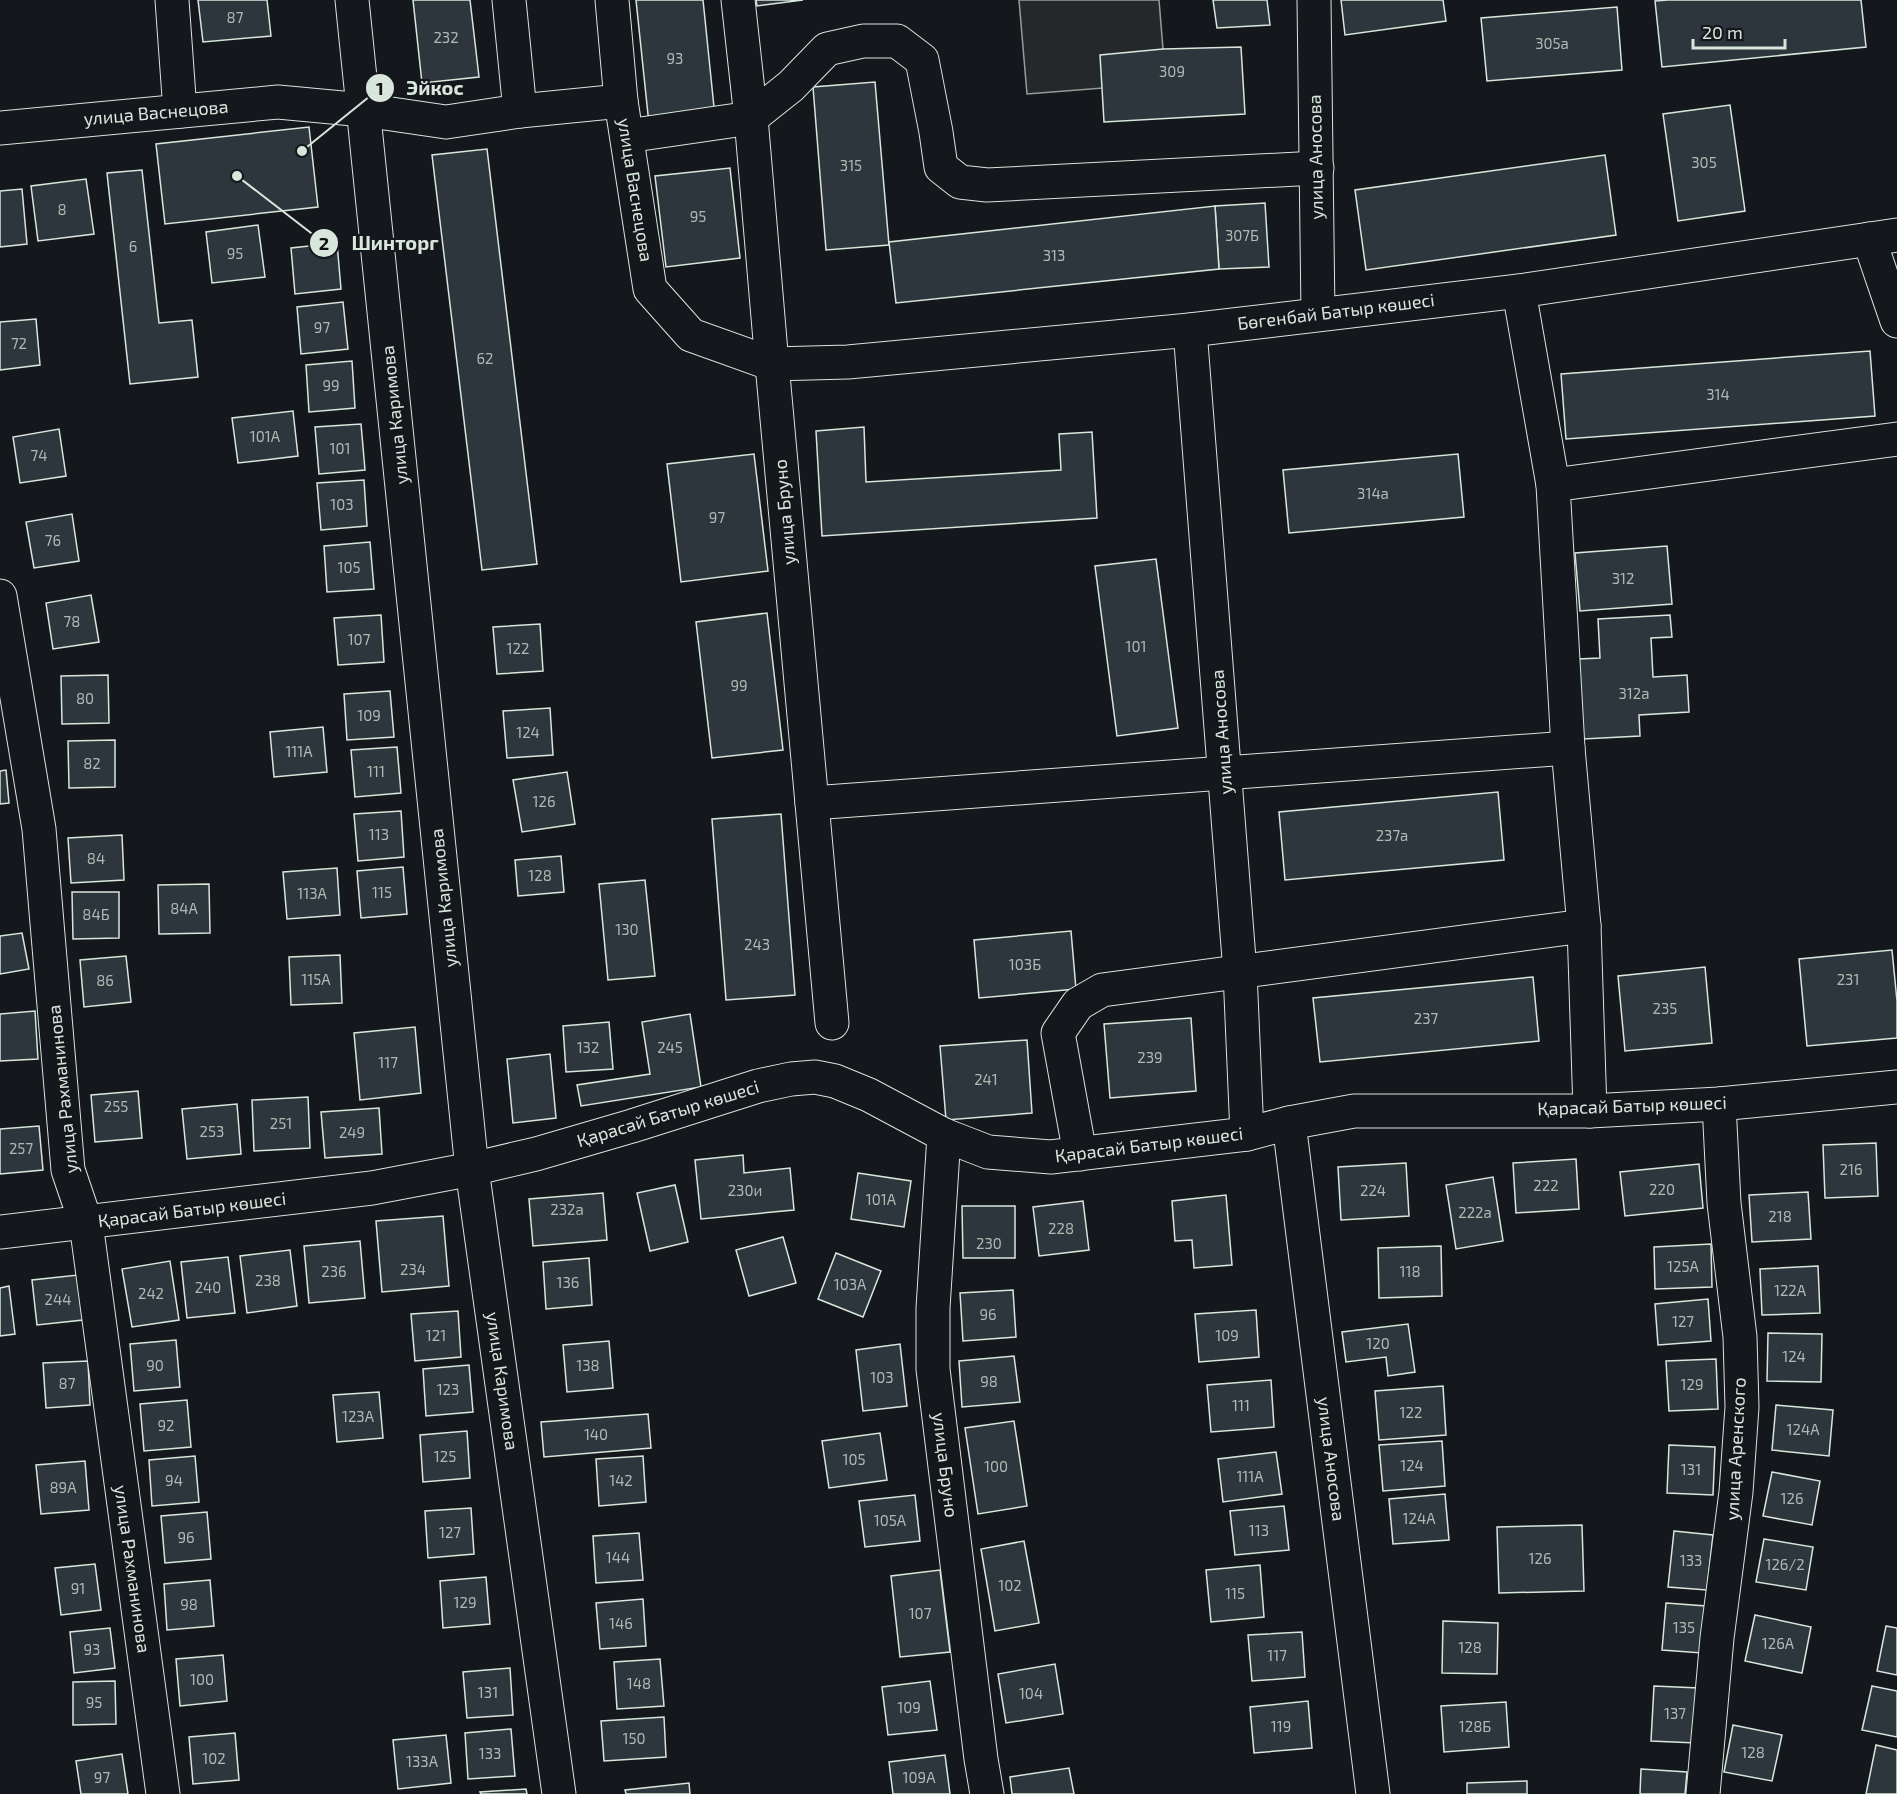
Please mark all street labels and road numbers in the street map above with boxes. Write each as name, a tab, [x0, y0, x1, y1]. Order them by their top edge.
street label: улица Аносова	[1303, 94, 1327, 220]
street label: улица Васнецова	[83, 95, 229, 129]
street label: улица Васнецова	[614, 116, 658, 263]
street label: Бөгенбай Батыр көшесі	[1236, 288, 1436, 334]
street label: улица Каримова	[376, 344, 412, 486]
street label: улица Бруно	[768, 458, 800, 566]
street label: улица Аносова	[1206, 669, 1236, 795]
street label: улица Каримова	[425, 827, 461, 969]
street label: улица Рахманинова	[42, 1004, 82, 1175]
street label: Қарасай Батыр көшесі	[574, 1075, 762, 1151]
street label: Қарасай Батыр көшесі	[1537, 1091, 1727, 1119]
street label: Қарасай Батыр көшесі	[1053, 1122, 1244, 1166]
street label: Қарасай Батыр көшесі	[96, 1187, 287, 1231]
street label: улица Каримова	[482, 1310, 524, 1452]
street label: улица Аренского	[1720, 1377, 1750, 1521]
street label: улица Аносова	[1313, 1395, 1351, 1522]
street label: улица Бруно	[929, 1411, 963, 1519]
street label: улица Рахманинова	[110, 1483, 156, 1654]

